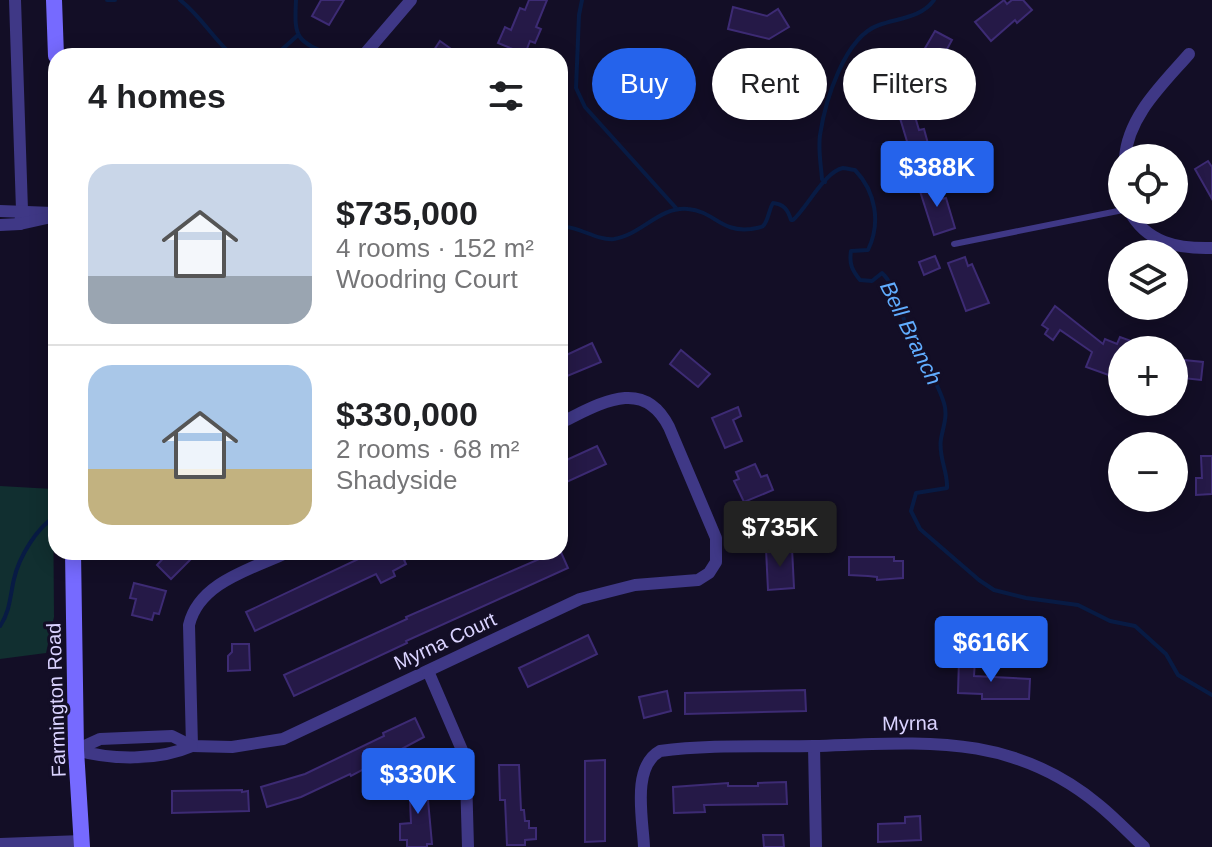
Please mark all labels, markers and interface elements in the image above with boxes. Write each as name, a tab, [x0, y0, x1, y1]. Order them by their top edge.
chip: Buy	[592, 48, 696, 120]
chip: Rent	[712, 48, 827, 120]
chip: Filters	[843, 48, 976, 120]
icon: filters	[484, 74, 528, 118]
text: 4 homes	[88, 77, 226, 115]
pin: $388K	[881, 141, 993, 209]
map controls	[1108, 144, 1188, 512]
button: locate	[1108, 144, 1188, 224]
text: $388K	[899, 152, 975, 182]
text: $735,000	[336, 194, 478, 232]
icon: home	[152, 196, 248, 292]
text: 4 rooms · 152 m²	[336, 233, 534, 263]
button: layers	[1108, 240, 1188, 320]
text: Woodring Court	[336, 264, 518, 294]
water label: Bell Branch	[875, 277, 947, 389]
button: +	[1108, 336, 1188, 416]
text: $330,000	[336, 395, 478, 433]
icon: home	[152, 397, 248, 493]
button: −	[1108, 432, 1188, 512]
text: 2 rooms · 68 m²	[336, 434, 520, 464]
text: Shadyside	[336, 465, 457, 495]
pin: $735K	[724, 501, 836, 569]
text: $735K	[742, 512, 818, 542]
street label: Myrna Court	[390, 608, 500, 674]
pin: $616K	[935, 616, 1047, 684]
street label: Farmington Road	[42, 622, 70, 778]
text: $616K	[953, 627, 1029, 657]
street label: Myrna	[882, 712, 939, 734]
pin: $330K	[362, 748, 474, 816]
text: $330K	[380, 759, 456, 789]

